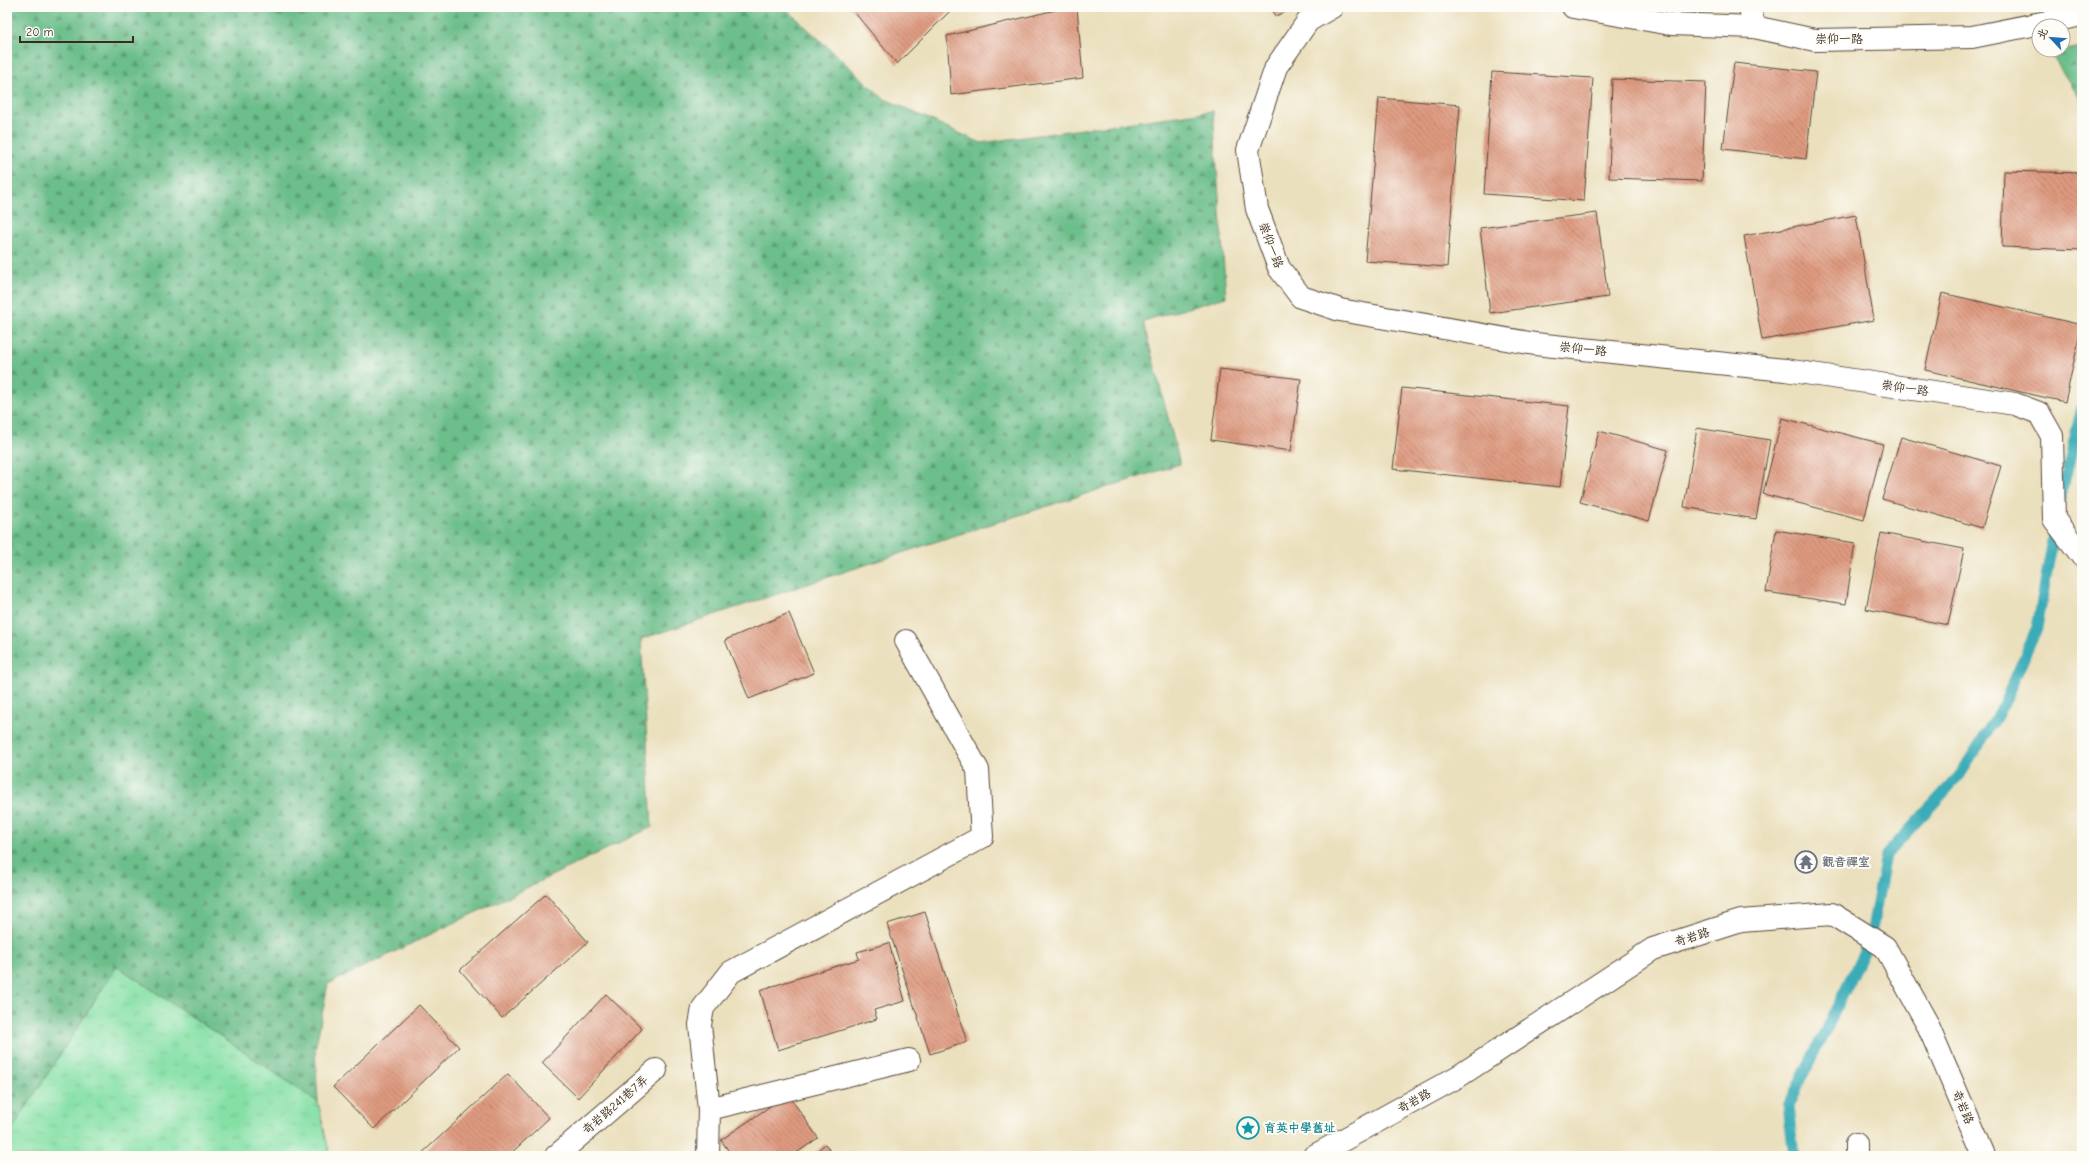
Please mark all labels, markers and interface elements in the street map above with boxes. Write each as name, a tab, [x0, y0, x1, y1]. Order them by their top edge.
scale bar	[20, 18, 133, 44]
north arrow	[2031, 18, 2071, 58]
text: 20 m	[26, 25, 54, 39]
text: 北	[2034, 26, 2051, 42]
street label: 崇仰一路	[1815, 32, 1863, 46]
street label: 崇仰一路	[1256, 220, 1286, 270]
street label: 崇仰一路	[1558, 340, 1608, 358]
street label: 崇仰一路	[1880, 378, 1930, 398]
temple icon: 觀音禪室	[1793, 849, 1819, 875]
place label: 觀音禪室	[1822, 855, 1870, 869]
street label: 奇岩路	[1673, 925, 1711, 949]
street label: 奇岩路241巷7弄	[579, 1073, 651, 1137]
street label: 奇岩路	[1395, 1086, 1433, 1116]
street label: 奇岩路	[1950, 1088, 1976, 1126]
place icon: 育英中學舊址	[1235, 1115, 1261, 1141]
place label: 育英中學舊址	[1264, 1121, 1336, 1135]

